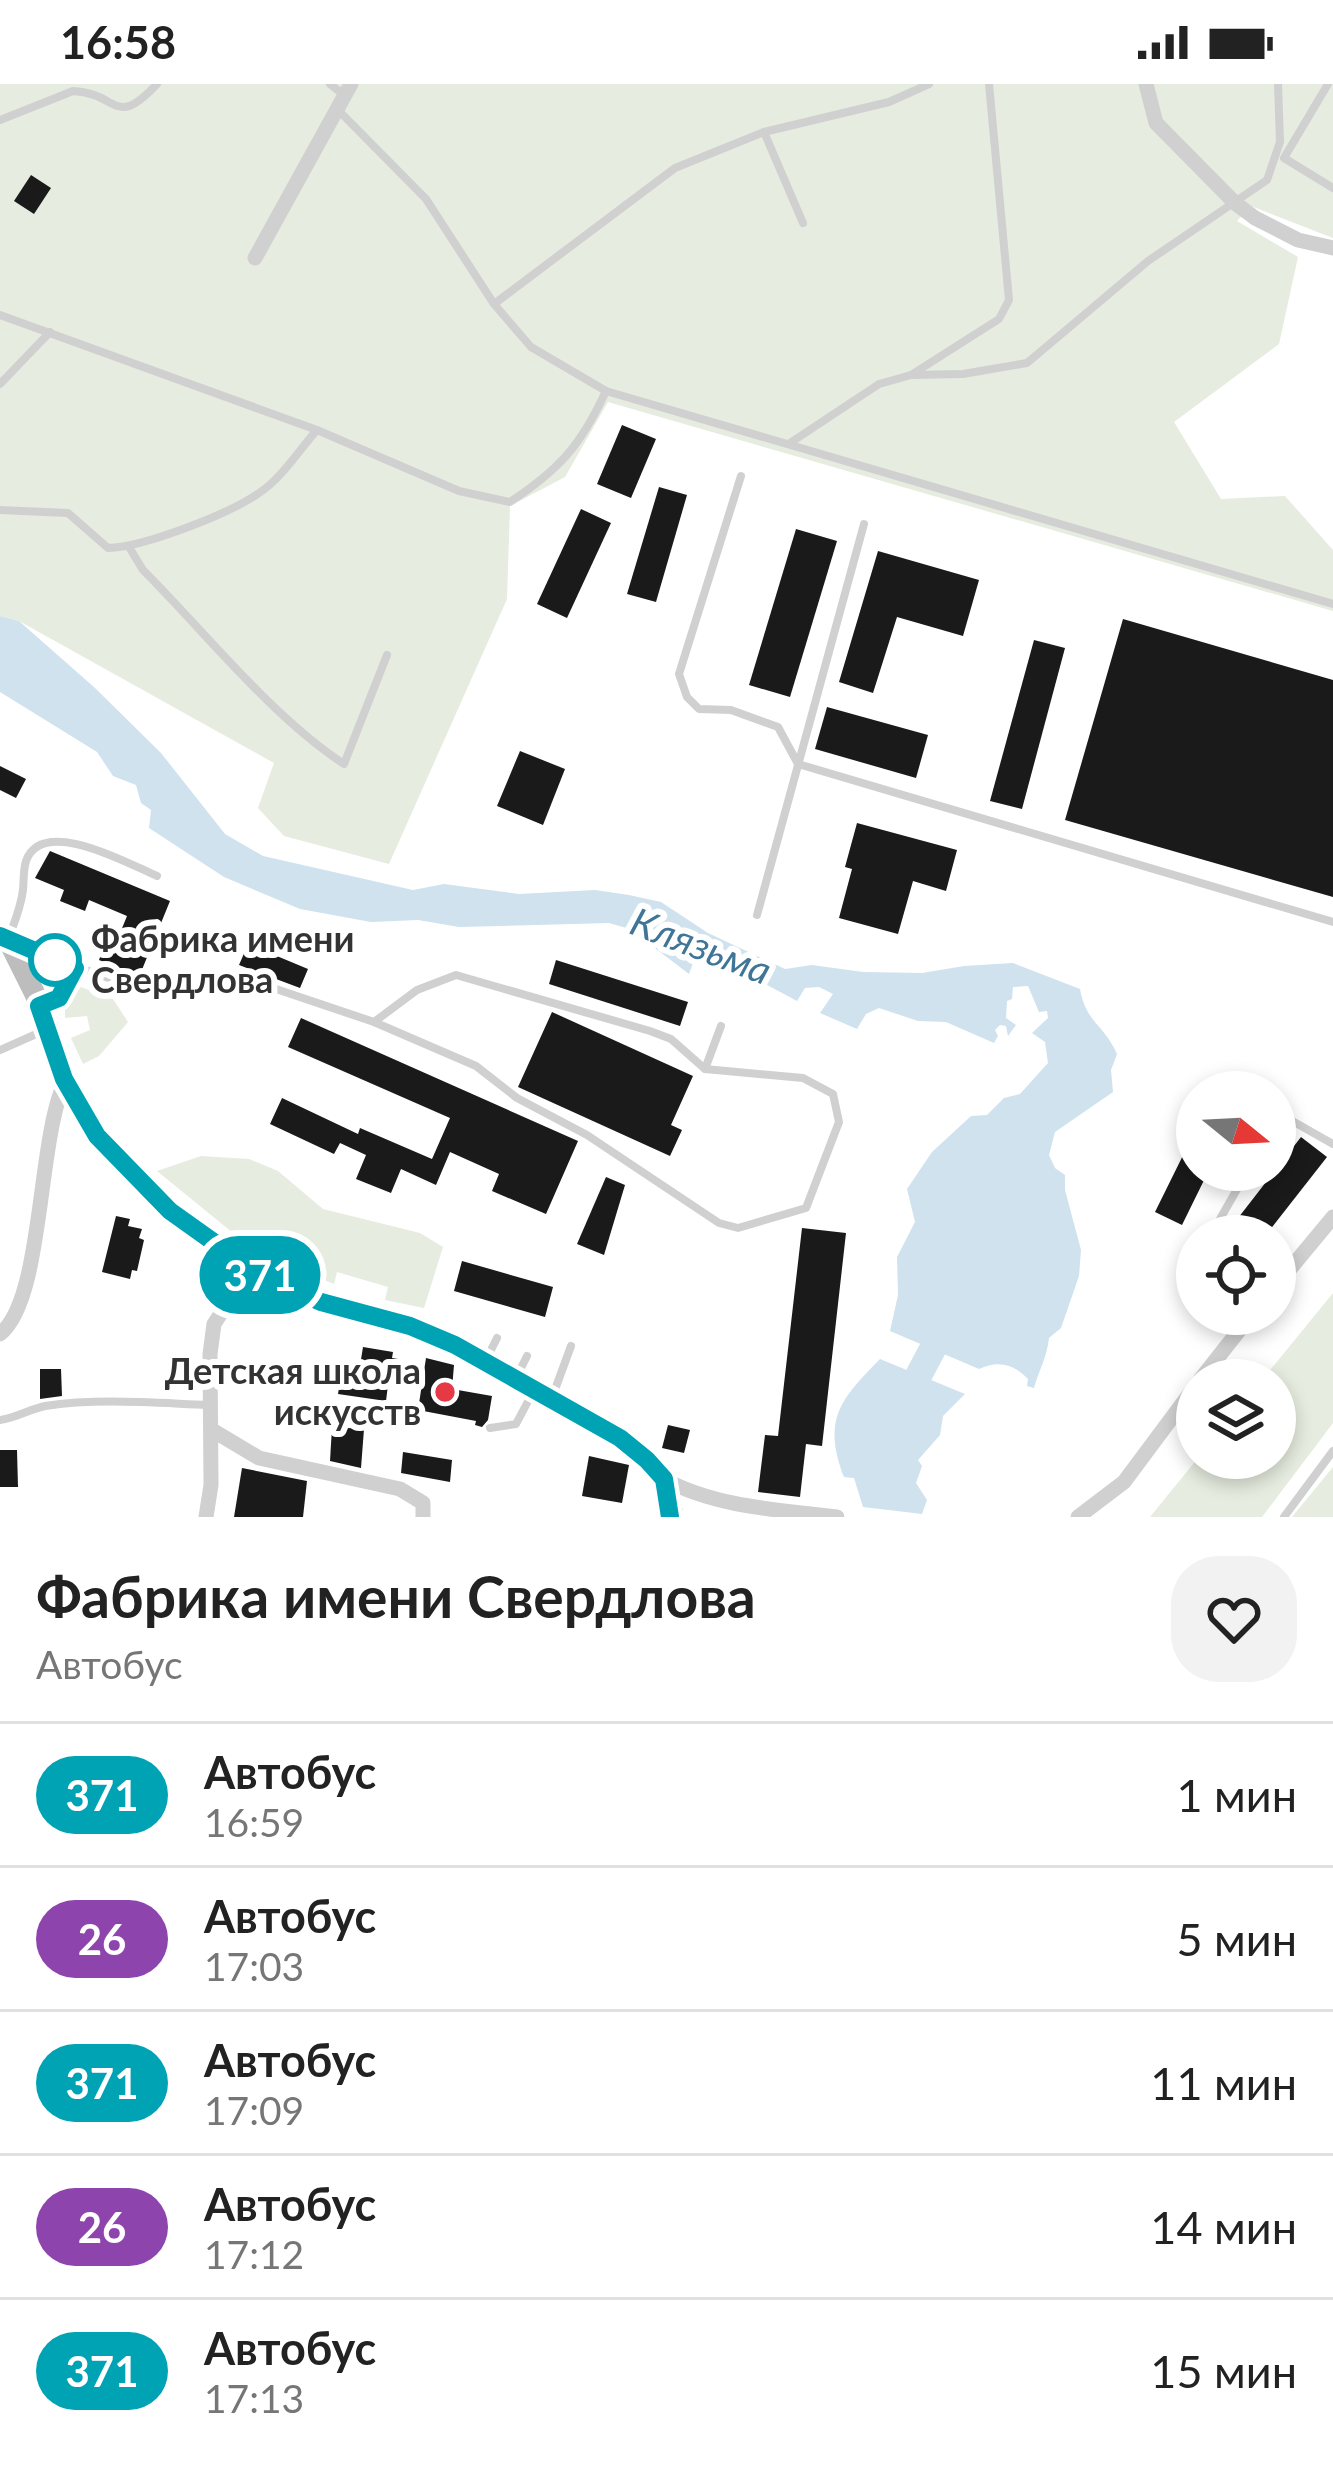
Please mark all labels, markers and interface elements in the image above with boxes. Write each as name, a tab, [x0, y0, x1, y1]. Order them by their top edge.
text: 16:58	[60, 15, 176, 69]
water label: Клязьма	[625, 897, 778, 993]
place label: Фабрика имени Свердлова	[91, 916, 354, 1001]
marker: Фабрика имени Свердлова	[30, 935, 80, 985]
north arrow	[1176, 1071, 1296, 1191]
map controls	[1176, 1071, 1296, 1479]
button: locate	[1176, 1215, 1296, 1335]
line badge: 371	[191, 1236, 329, 1314]
text: 371	[223, 1250, 297, 1300]
place label: Детская школа искусств	[165, 1348, 421, 1433]
button: layers	[1176, 1359, 1296, 1479]
marker: Детская школа искусств	[432, 1379, 458, 1405]
button: heart	[1171, 1556, 1297, 1682]
text: Фабрика имени Свердлова	[36, 1562, 756, 1630]
text: Автобус	[36, 1641, 183, 1687]
text: Автобус	[204, 1745, 376, 1799]
text: 1 мин	[1176, 1768, 1297, 1822]
text: 371	[65, 1770, 139, 1820]
text: 16:59	[204, 1799, 304, 1845]
text: Автобус	[204, 1889, 376, 1943]
text: 5 мин	[1176, 1912, 1297, 1966]
text: 26	[78, 1914, 126, 1964]
text: 17:03	[204, 1943, 304, 1989]
text: Автобус	[204, 2033, 376, 2087]
text: 11 мин	[1150, 2056, 1297, 2110]
text: 371	[65, 2058, 139, 2108]
text: 17:09	[204, 2087, 304, 2133]
text: Автобус	[204, 2177, 376, 2231]
text: 14 мин	[1150, 2200, 1297, 2254]
text: 26	[78, 2202, 126, 2252]
text: 17:12	[204, 2231, 304, 2277]
text: Автобус	[204, 2321, 376, 2375]
text: 15 мин	[1150, 2344, 1297, 2398]
text: 371	[65, 2346, 139, 2396]
text: 17:13	[204, 2375, 304, 2421]

